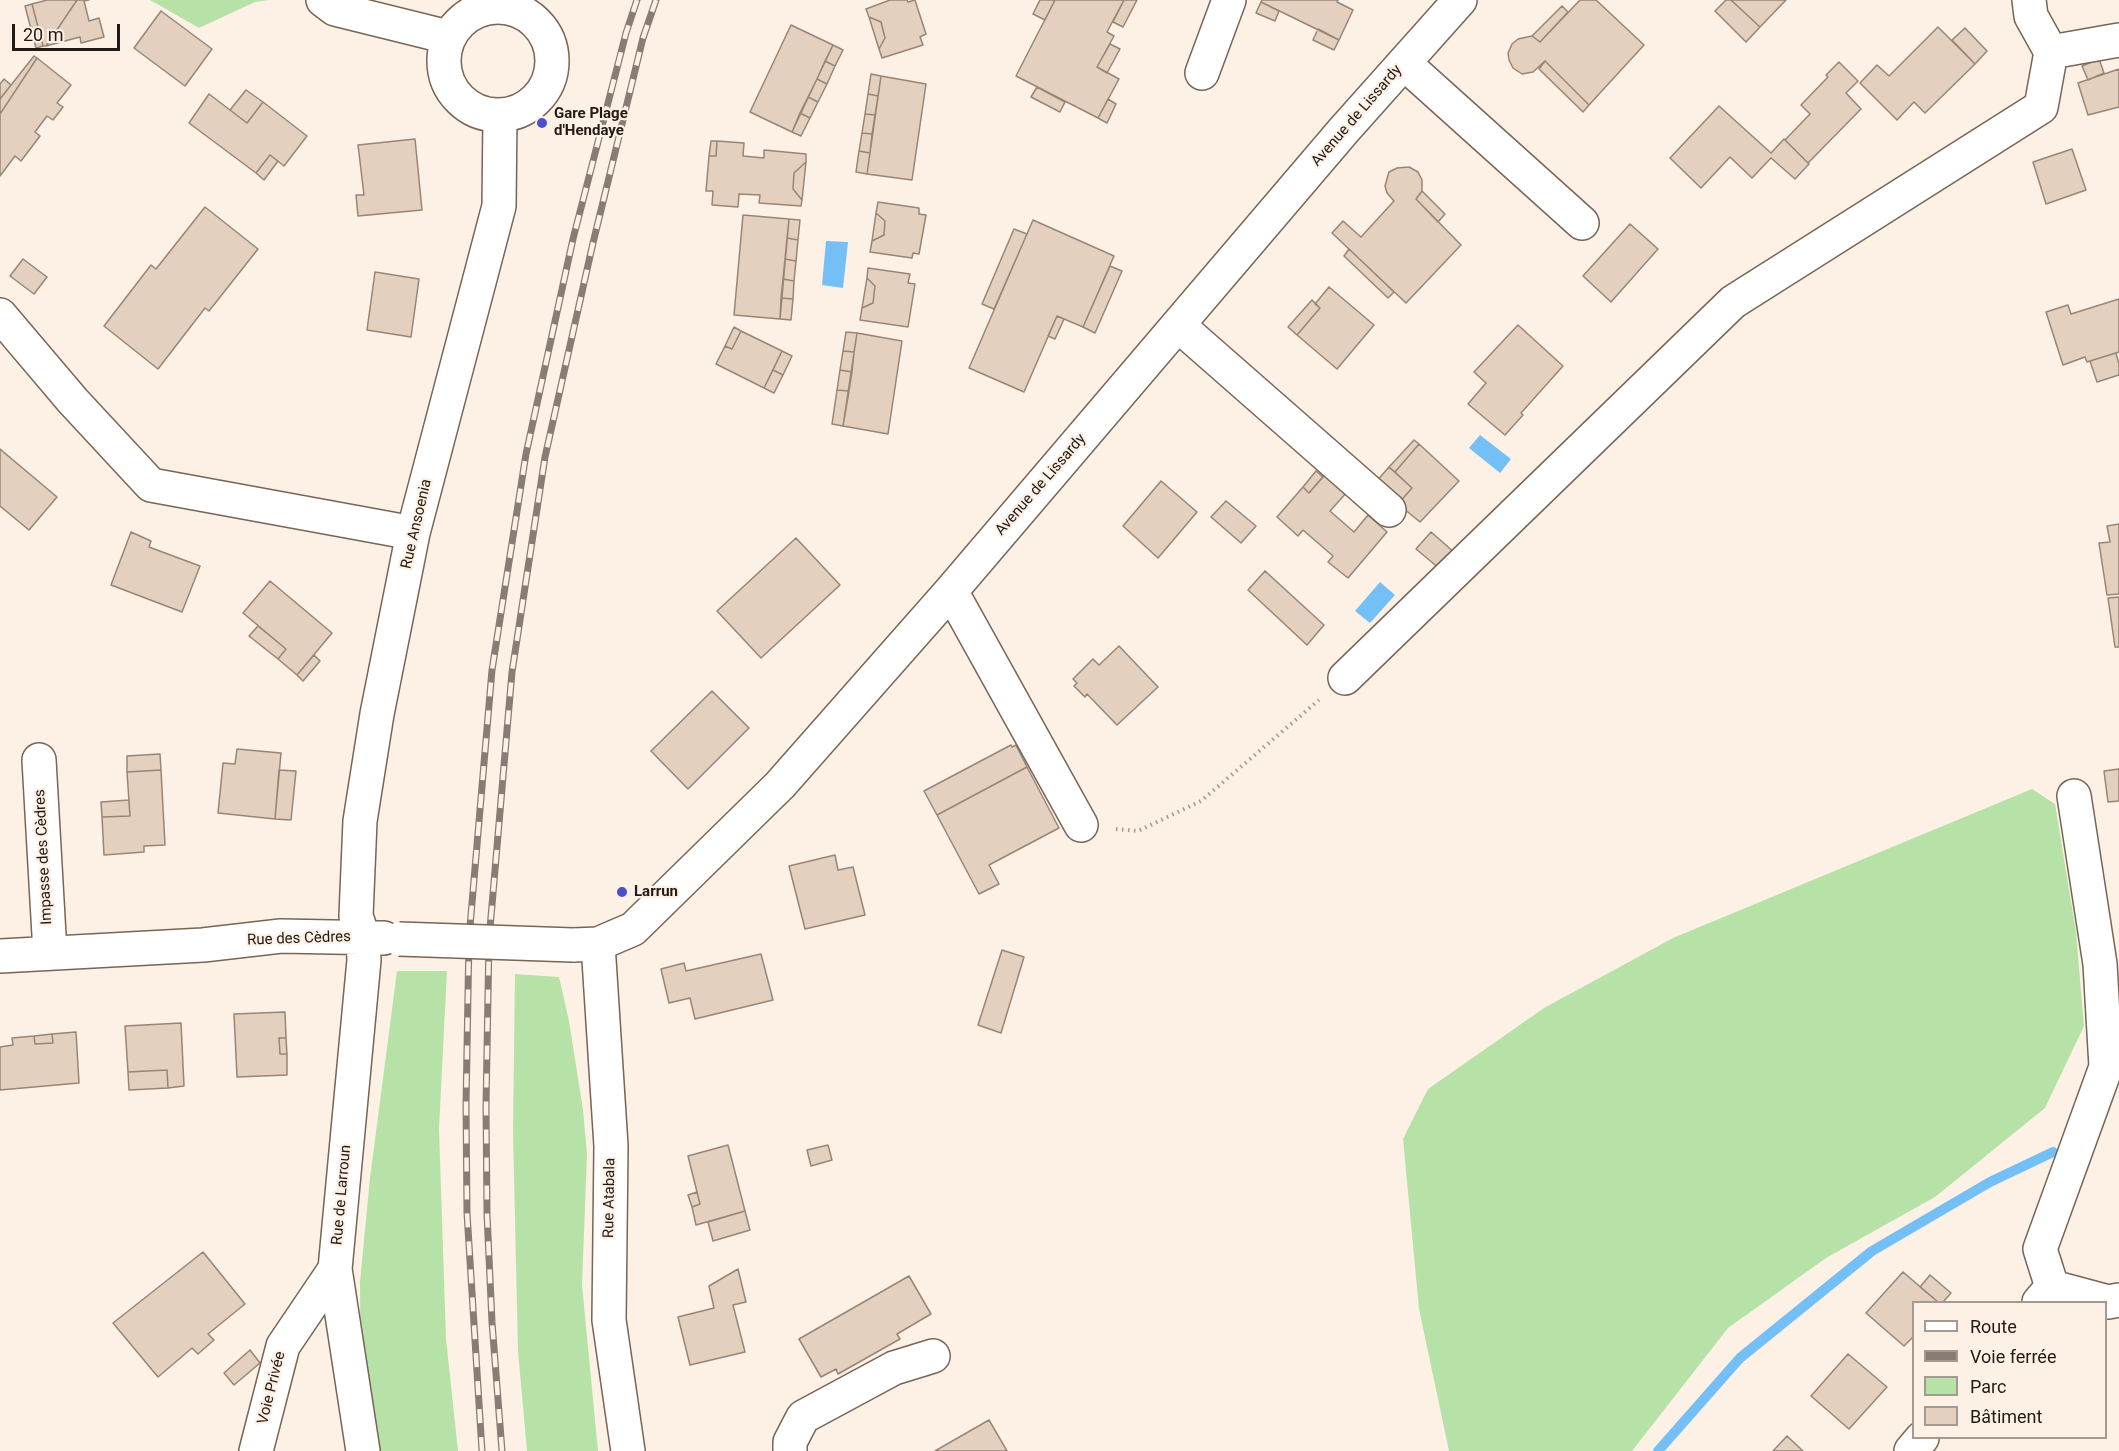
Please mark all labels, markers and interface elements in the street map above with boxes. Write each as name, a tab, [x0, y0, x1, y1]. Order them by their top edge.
scale bar	[15, 12, 123, 50]
text: 20 m	[23, 24, 63, 45]
street label: Avenue de Lissardy	[1308, 62, 1406, 170]
place label: Gare Plage d'Hendaye	[554, 105, 628, 140]
marker: Gare Plage d'Hendaye	[535, 116, 549, 130]
street label: Avenue de Lissardy	[992, 431, 1090, 539]
street label: Rue Ansoenia	[398, 477, 436, 571]
street label: Impasse des Cèdres	[31, 789, 57, 925]
place label: Larrun	[634, 883, 678, 901]
marker: Larrun	[615, 885, 629, 899]
street label: Rue des Cèdres	[247, 928, 351, 950]
street label: Rue de Larroun	[329, 1144, 355, 1246]
street label: Rue Atabala	[600, 1158, 620, 1238]
legend	[1912, 1301, 2107, 1439]
text: Route	[1970, 1316, 2017, 1337]
text: Voie ferrée	[1970, 1346, 2056, 1367]
street label: Voie Privée	[254, 1350, 290, 1426]
text: Parc	[1970, 1376, 2006, 1397]
text: Bâtiment	[1970, 1406, 2042, 1427]

